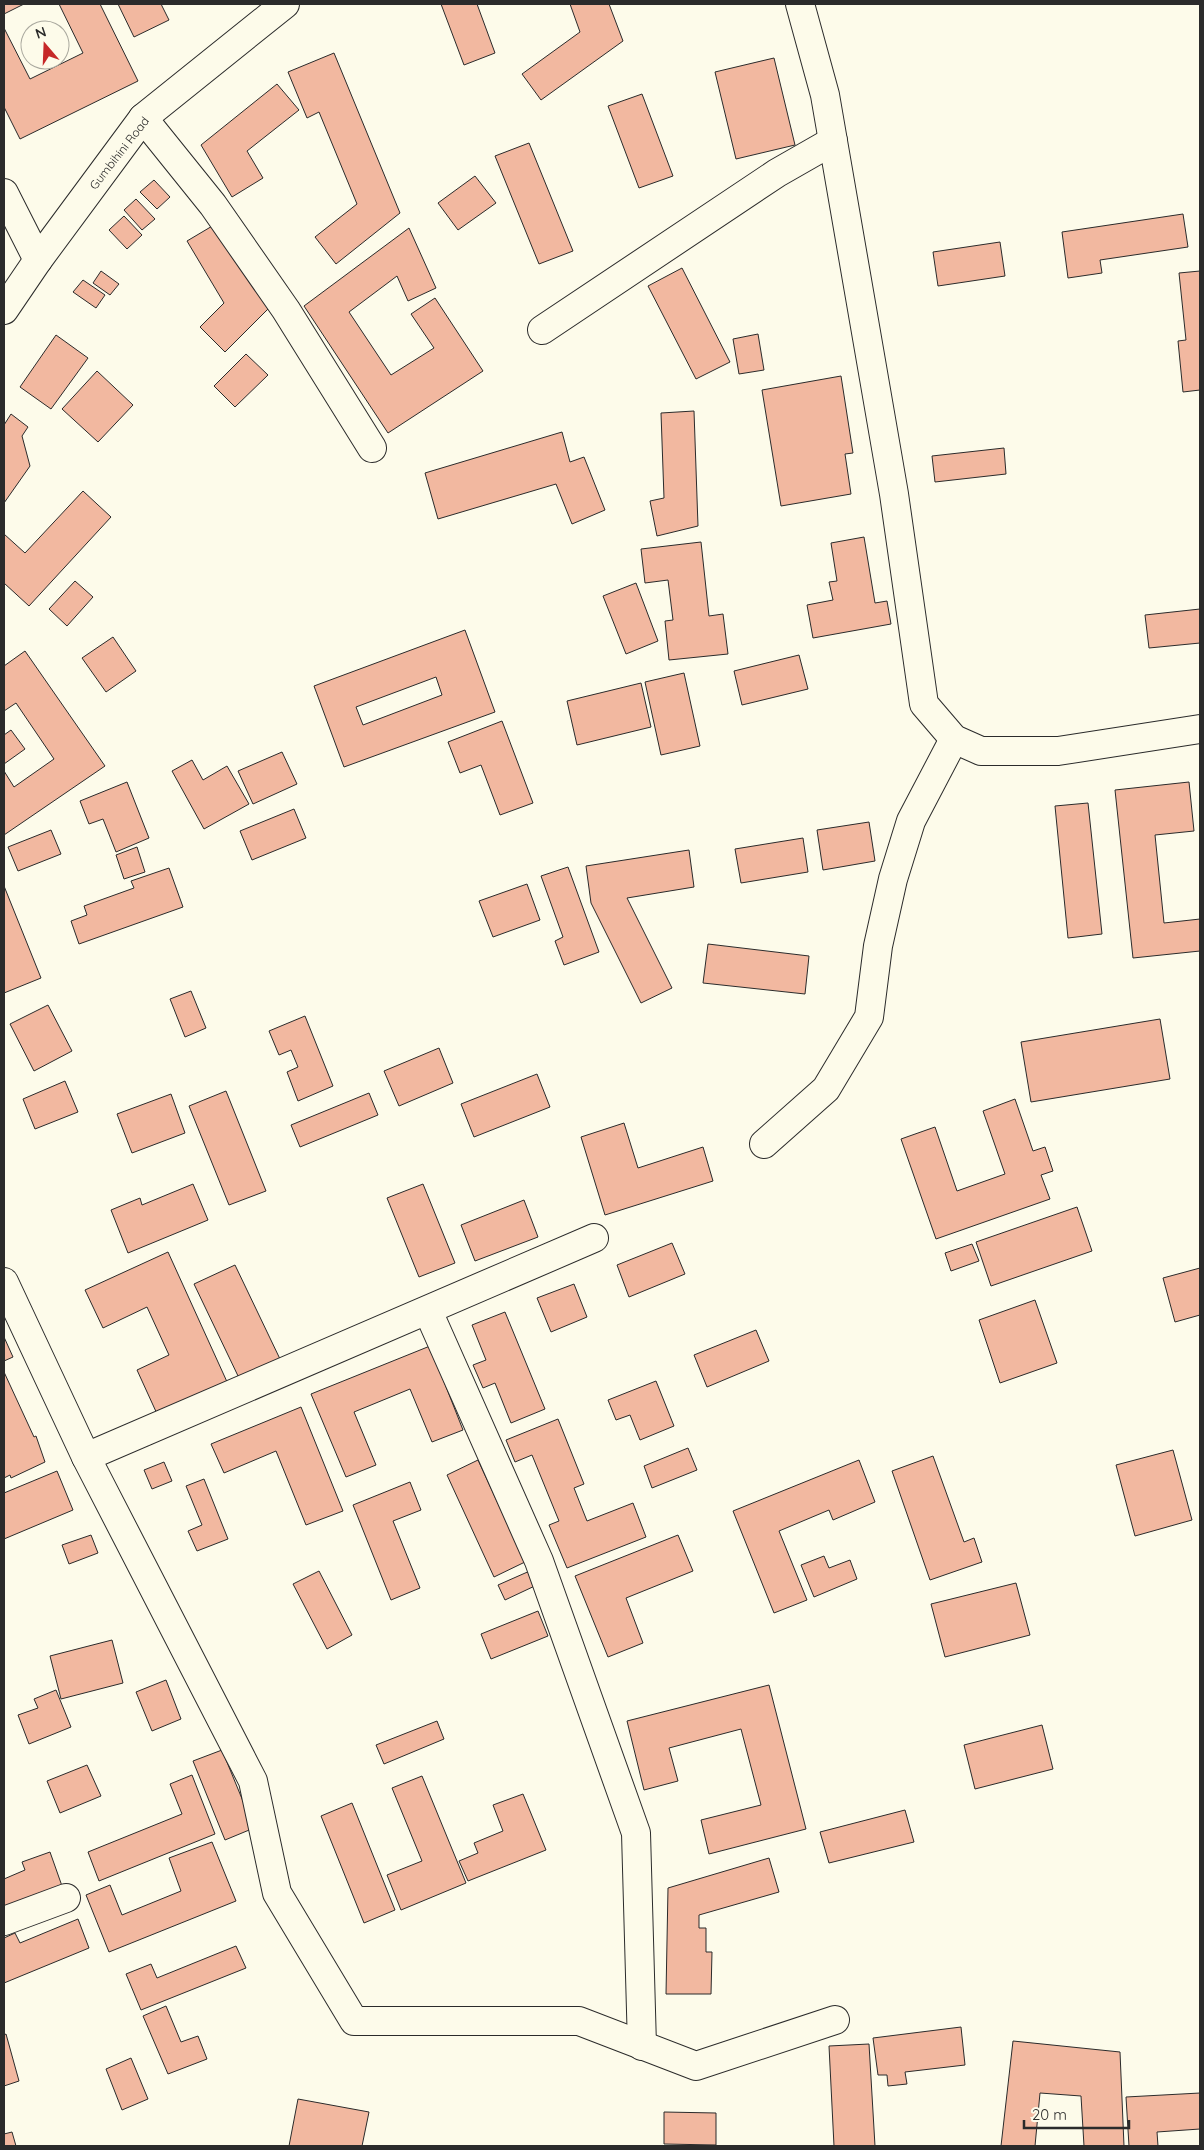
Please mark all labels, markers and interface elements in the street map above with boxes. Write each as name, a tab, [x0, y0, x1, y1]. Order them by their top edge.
north arrow	[20, 20, 70, 70]
text: N	[33, 23, 49, 43]
street label: Gumbihini Road	[86, 114, 152, 192]
scale bar	[1024, 2098, 1129, 2130]
text: 20 m	[1032, 2105, 1067, 2124]

